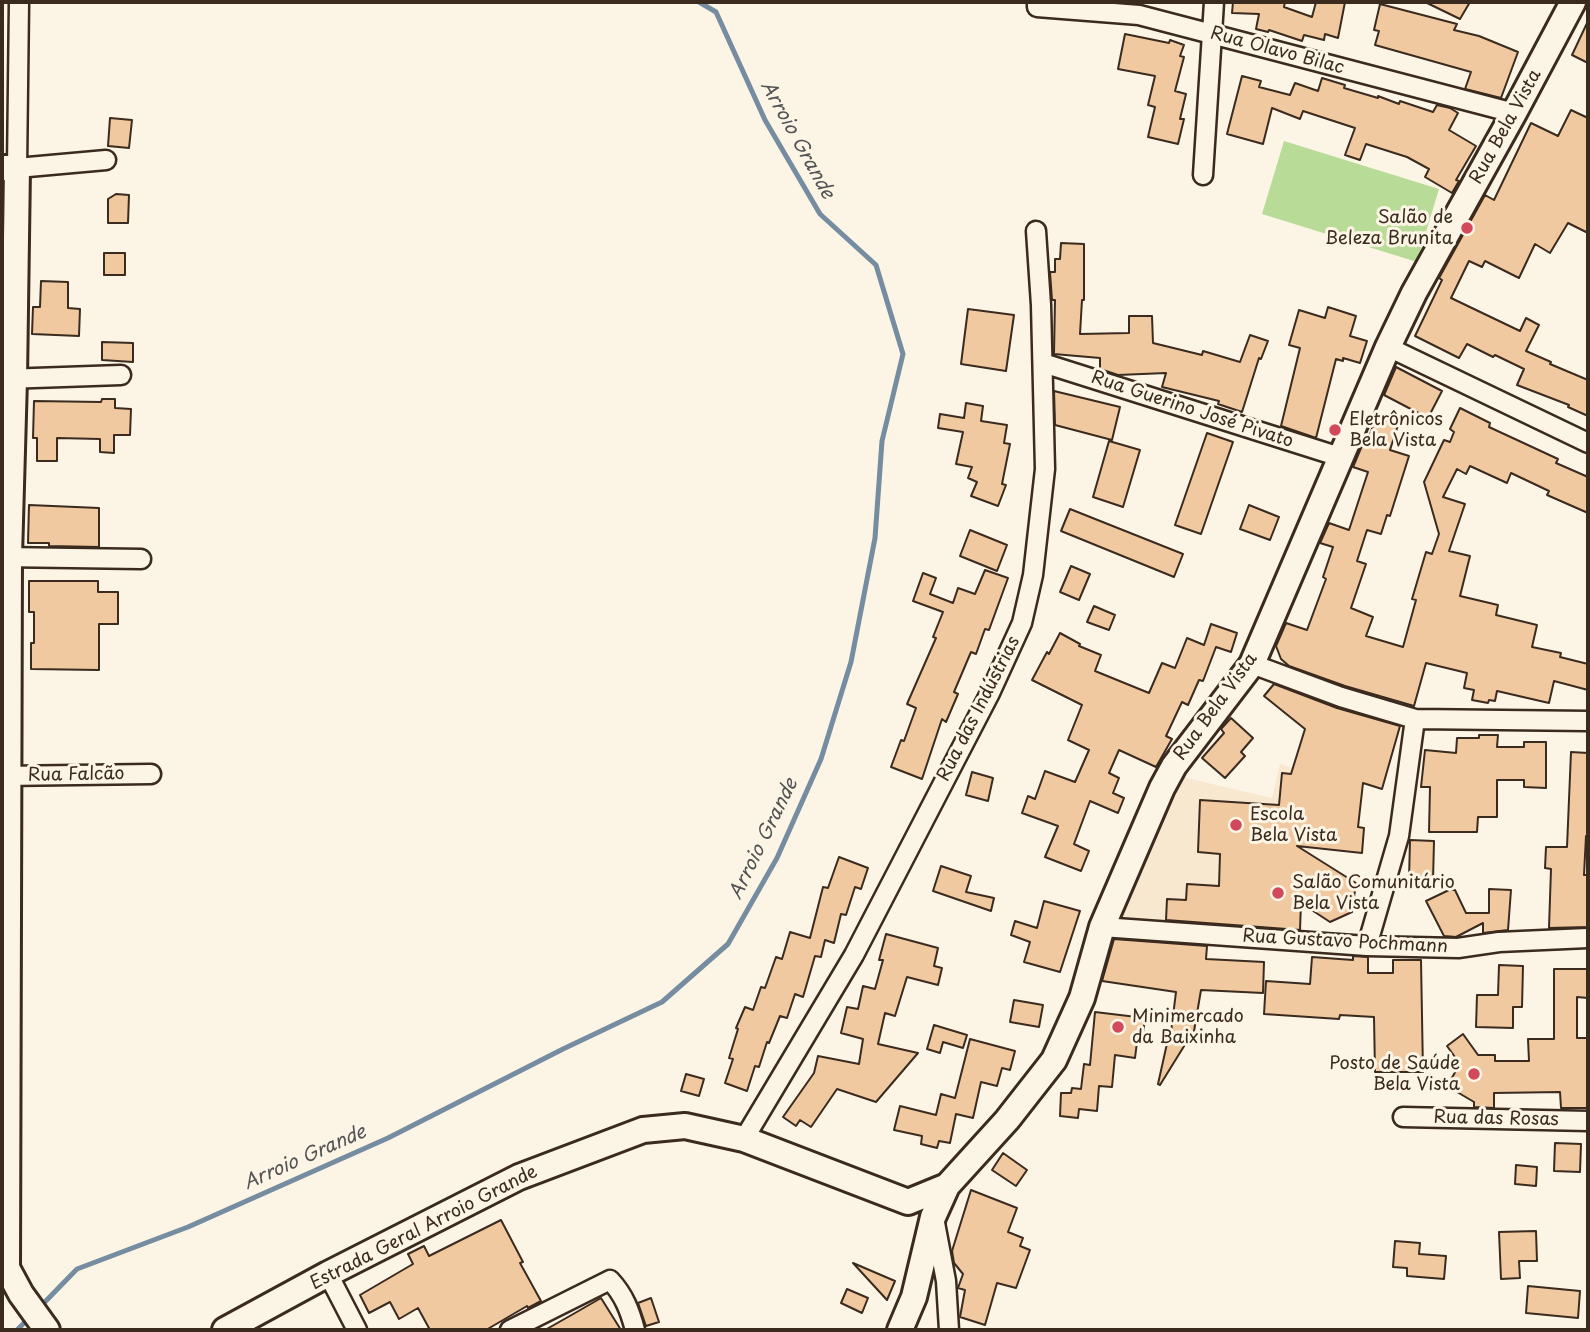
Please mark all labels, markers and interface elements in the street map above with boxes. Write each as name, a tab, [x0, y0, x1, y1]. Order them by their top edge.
street label: Rua Olavo Bilac	[1208, 23, 1346, 79]
street label: Rua Bela Vista	[1466, 66, 1546, 188]
water label: Arroio Grande	[755, 77, 839, 203]
place label: Salão de Beleza Brunita	[1325, 207, 1453, 249]
marker: Salão de Beleza Brunita	[1459, 220, 1475, 236]
street label: Rua Guerino José Pivato	[1088, 367, 1296, 453]
place label: Eletrônicos Bela Vista	[1349, 409, 1443, 452]
marker: Eletrônicos Bela Vista	[1327, 422, 1343, 438]
street label: Rua das Indústrias	[933, 633, 1025, 785]
street label: Rua Bela Vista	[1170, 649, 1262, 765]
street label: Rua Falcão	[27, 763, 125, 787]
water label: Arroio Grande	[725, 775, 803, 903]
place label: Escola Bela Vista	[1250, 804, 1337, 846]
marker: Escola Bela Vista	[1228, 817, 1244, 833]
place label: Salão Comunitário Bela Vista	[1292, 872, 1455, 914]
marker: Salão Comunitário Bela Vista	[1270, 885, 1286, 901]
street label: Rua Gustavo Pochmann	[1242, 926, 1448, 958]
place label: Minimercado da Baixinha	[1132, 1006, 1244, 1048]
marker: Minimercado da Baixinha	[1110, 1019, 1126, 1035]
place label: Posto de Saúde Bela Vista	[1329, 1053, 1460, 1096]
marker: Posto de Saúde Bela Vista	[1466, 1066, 1482, 1082]
street label: Rua das Rosas	[1433, 1107, 1559, 1131]
water label: Arroio Grande	[240, 1121, 370, 1195]
street label: Estrada Geral Arroio Grande	[307, 1161, 541, 1295]

